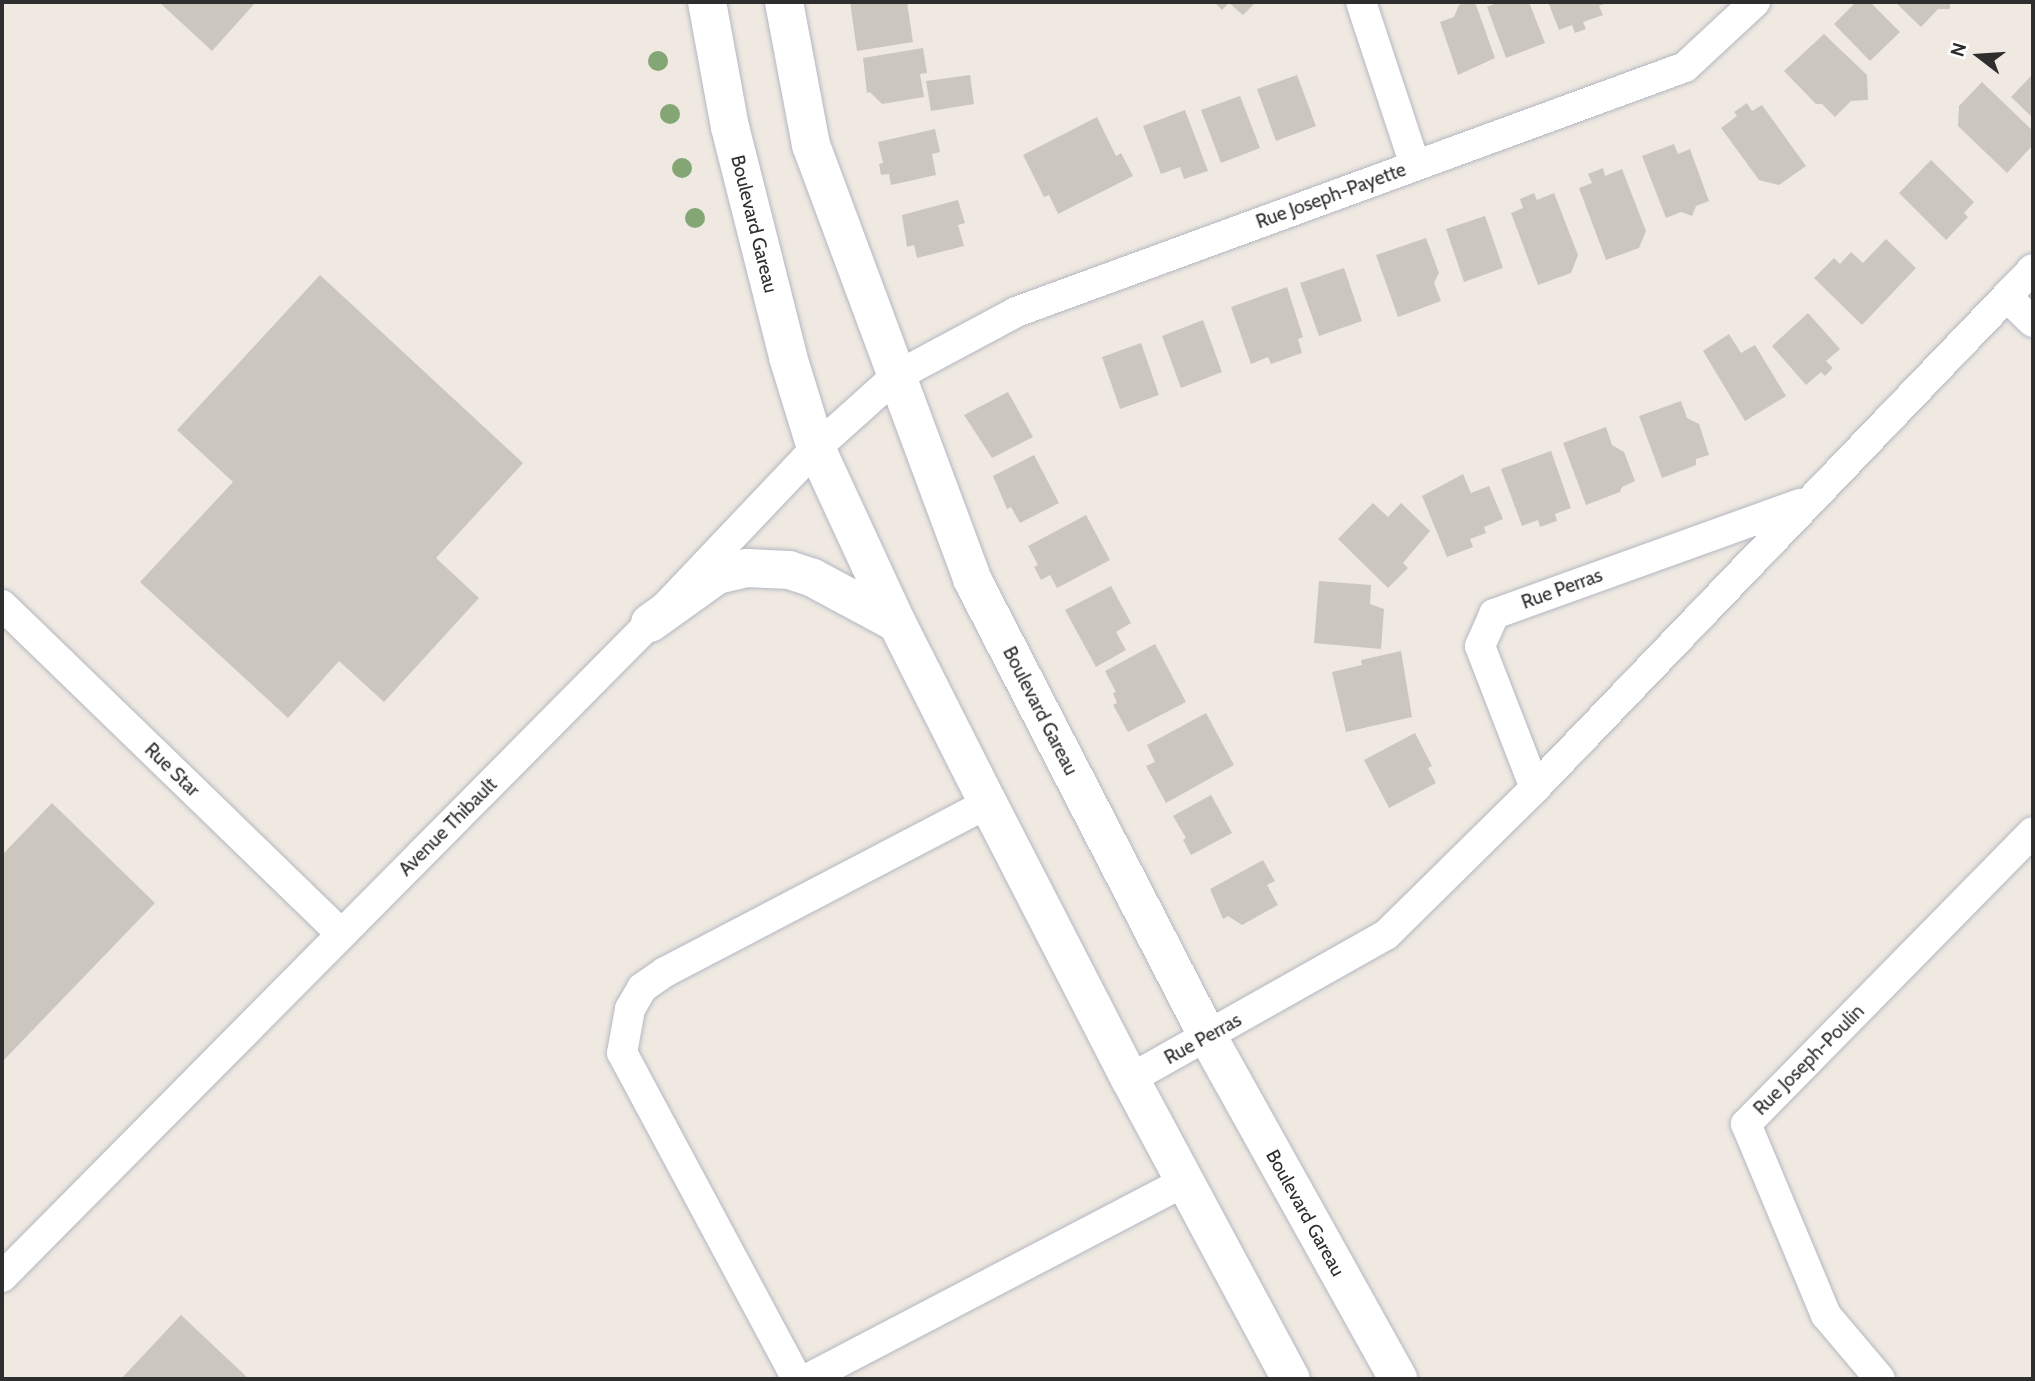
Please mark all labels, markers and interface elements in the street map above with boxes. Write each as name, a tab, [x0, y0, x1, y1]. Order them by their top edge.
north arrow	[1944, 21, 2014, 91]
text: N	[1945, 40, 1971, 60]
street label: Boulevard Gareau	[726, 153, 782, 295]
street label: Rue Joseph-Payette	[1253, 158, 1409, 234]
street label: Rue Perras	[1518, 564, 1606, 614]
street label: Boulevard Gareau	[998, 643, 1082, 779]
street label: Rue Star	[140, 738, 204, 802]
street label: Avenue Thibault	[394, 773, 502, 881]
street label: Rue Joseph-Poulin	[1749, 1000, 1869, 1120]
street label: Rue Perras	[1161, 1009, 1245, 1069]
street label: Boulevard Gareau	[1261, 1146, 1349, 1280]

